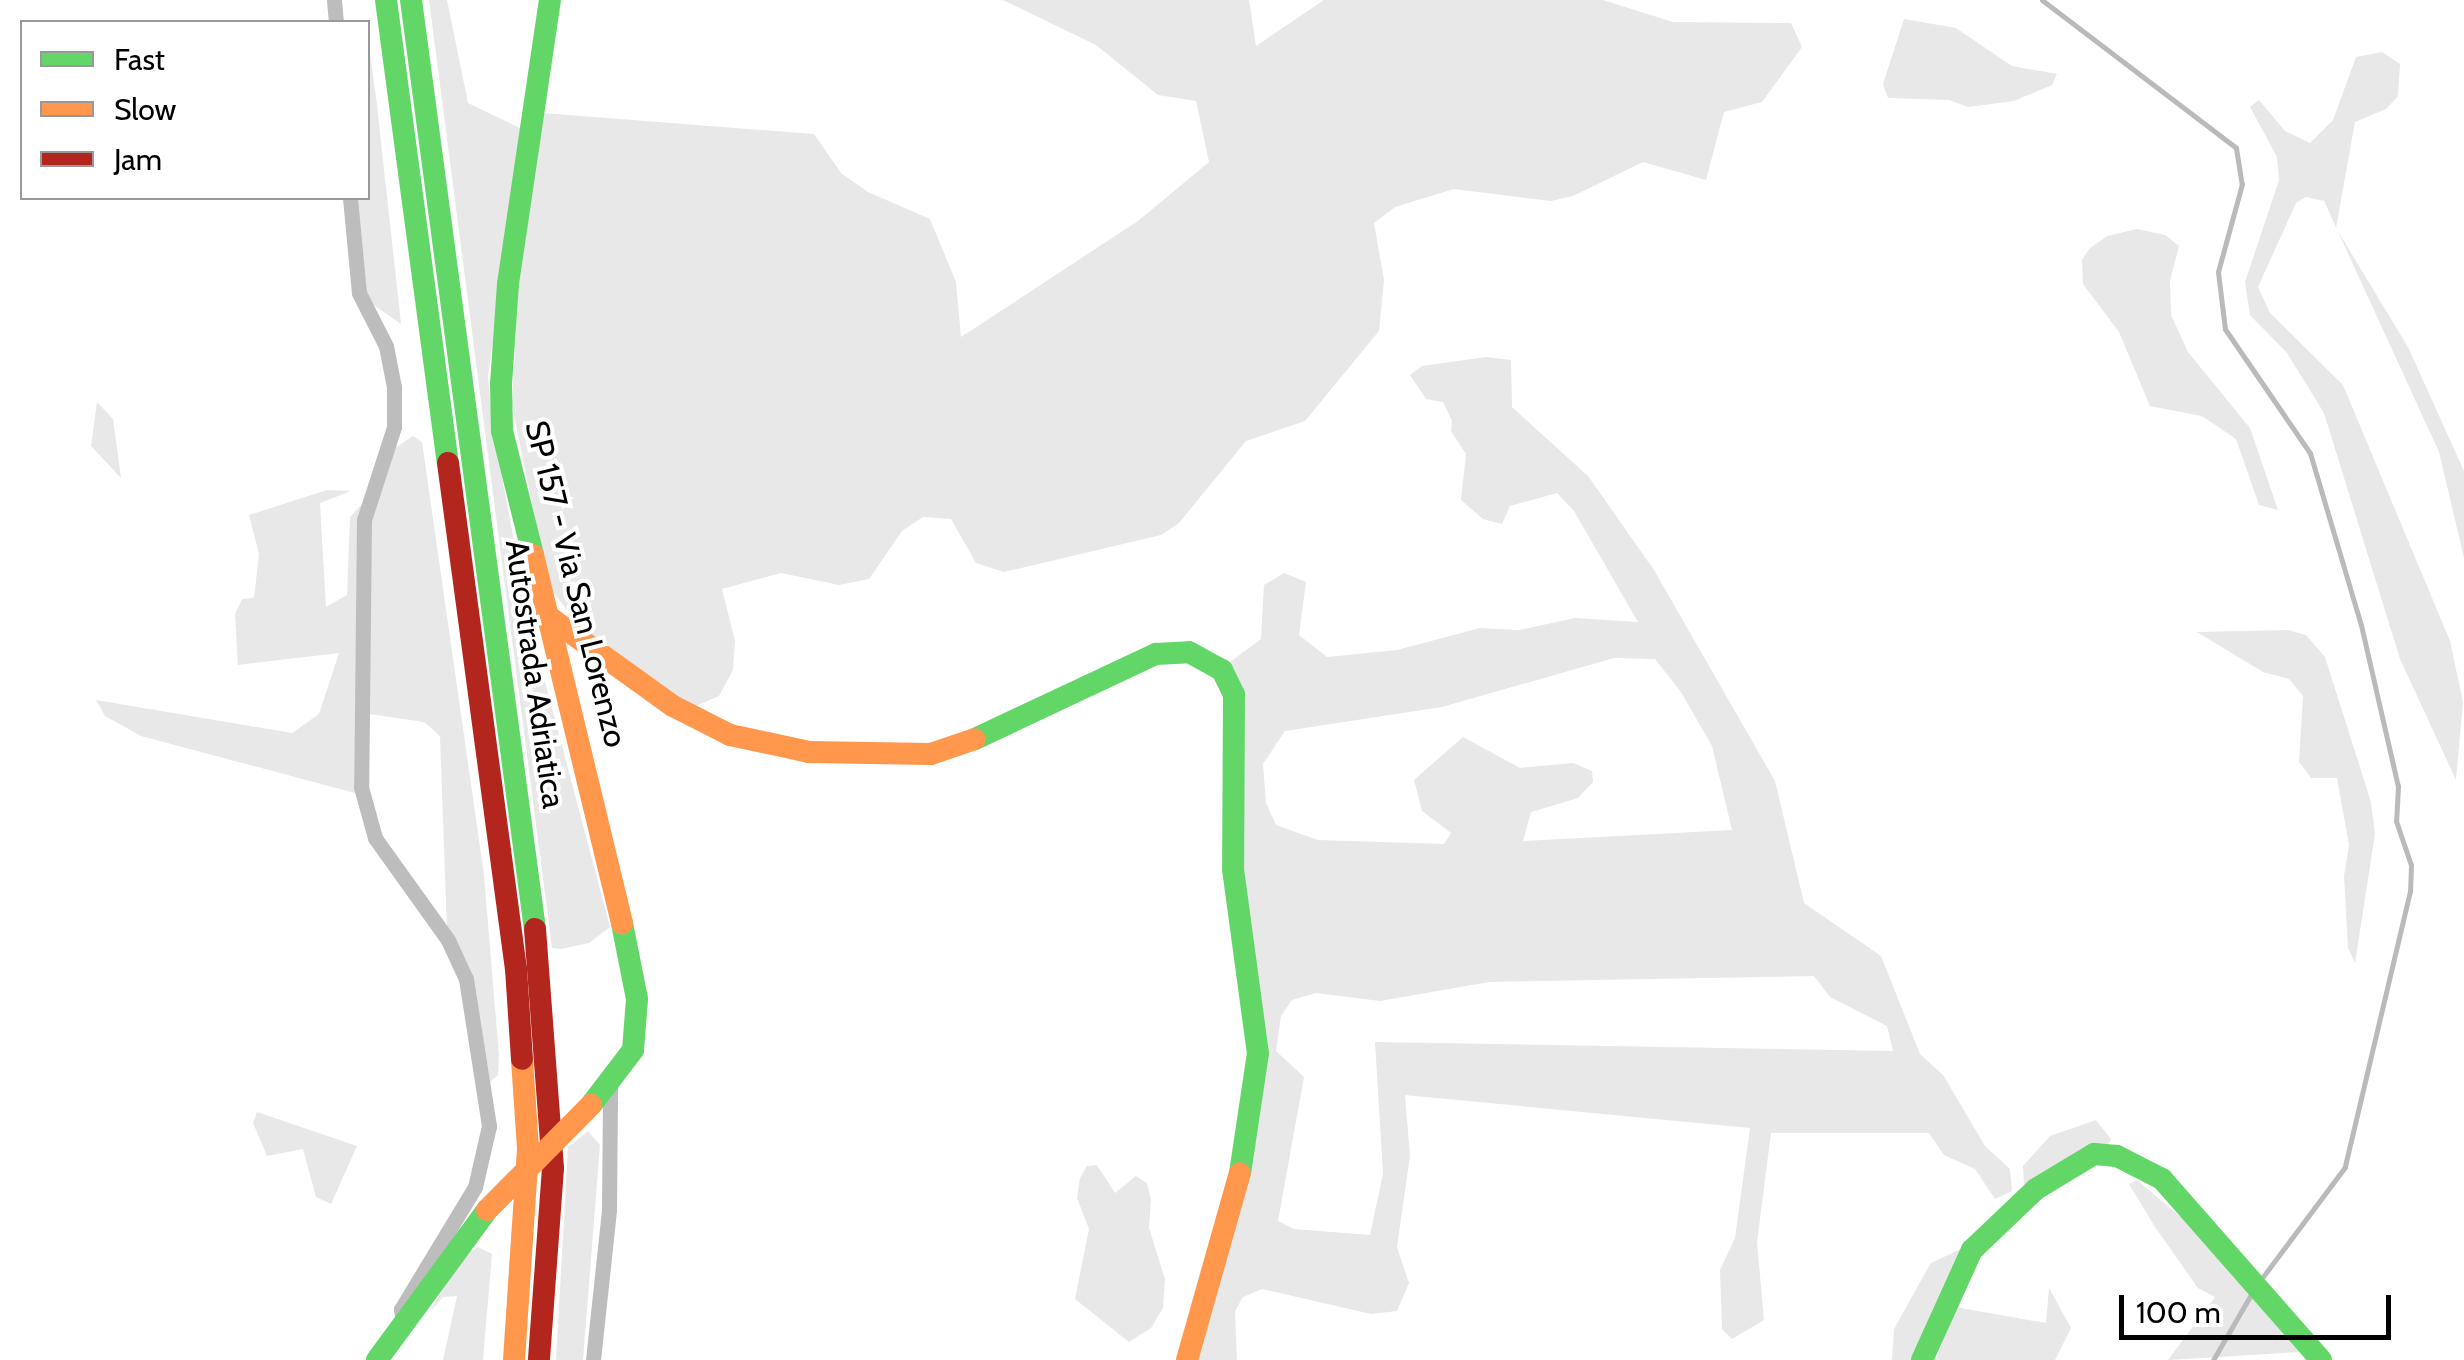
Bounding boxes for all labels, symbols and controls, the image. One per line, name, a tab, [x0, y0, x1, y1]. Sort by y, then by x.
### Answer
legend	[20, 20, 370, 200]
text: Fast	[114, 41, 165, 78]
text: Slow	[114, 91, 176, 128]
text: Jam	[114, 141, 162, 178]
street label: SP 157 - Via San Lorenzo	[517, 417, 635, 751]
street label: Autostrada Adriatica	[497, 537, 573, 811]
scale bar	[2124, 1275, 2396, 1337]
text: 100 m	[2136, 1294, 2221, 1331]

